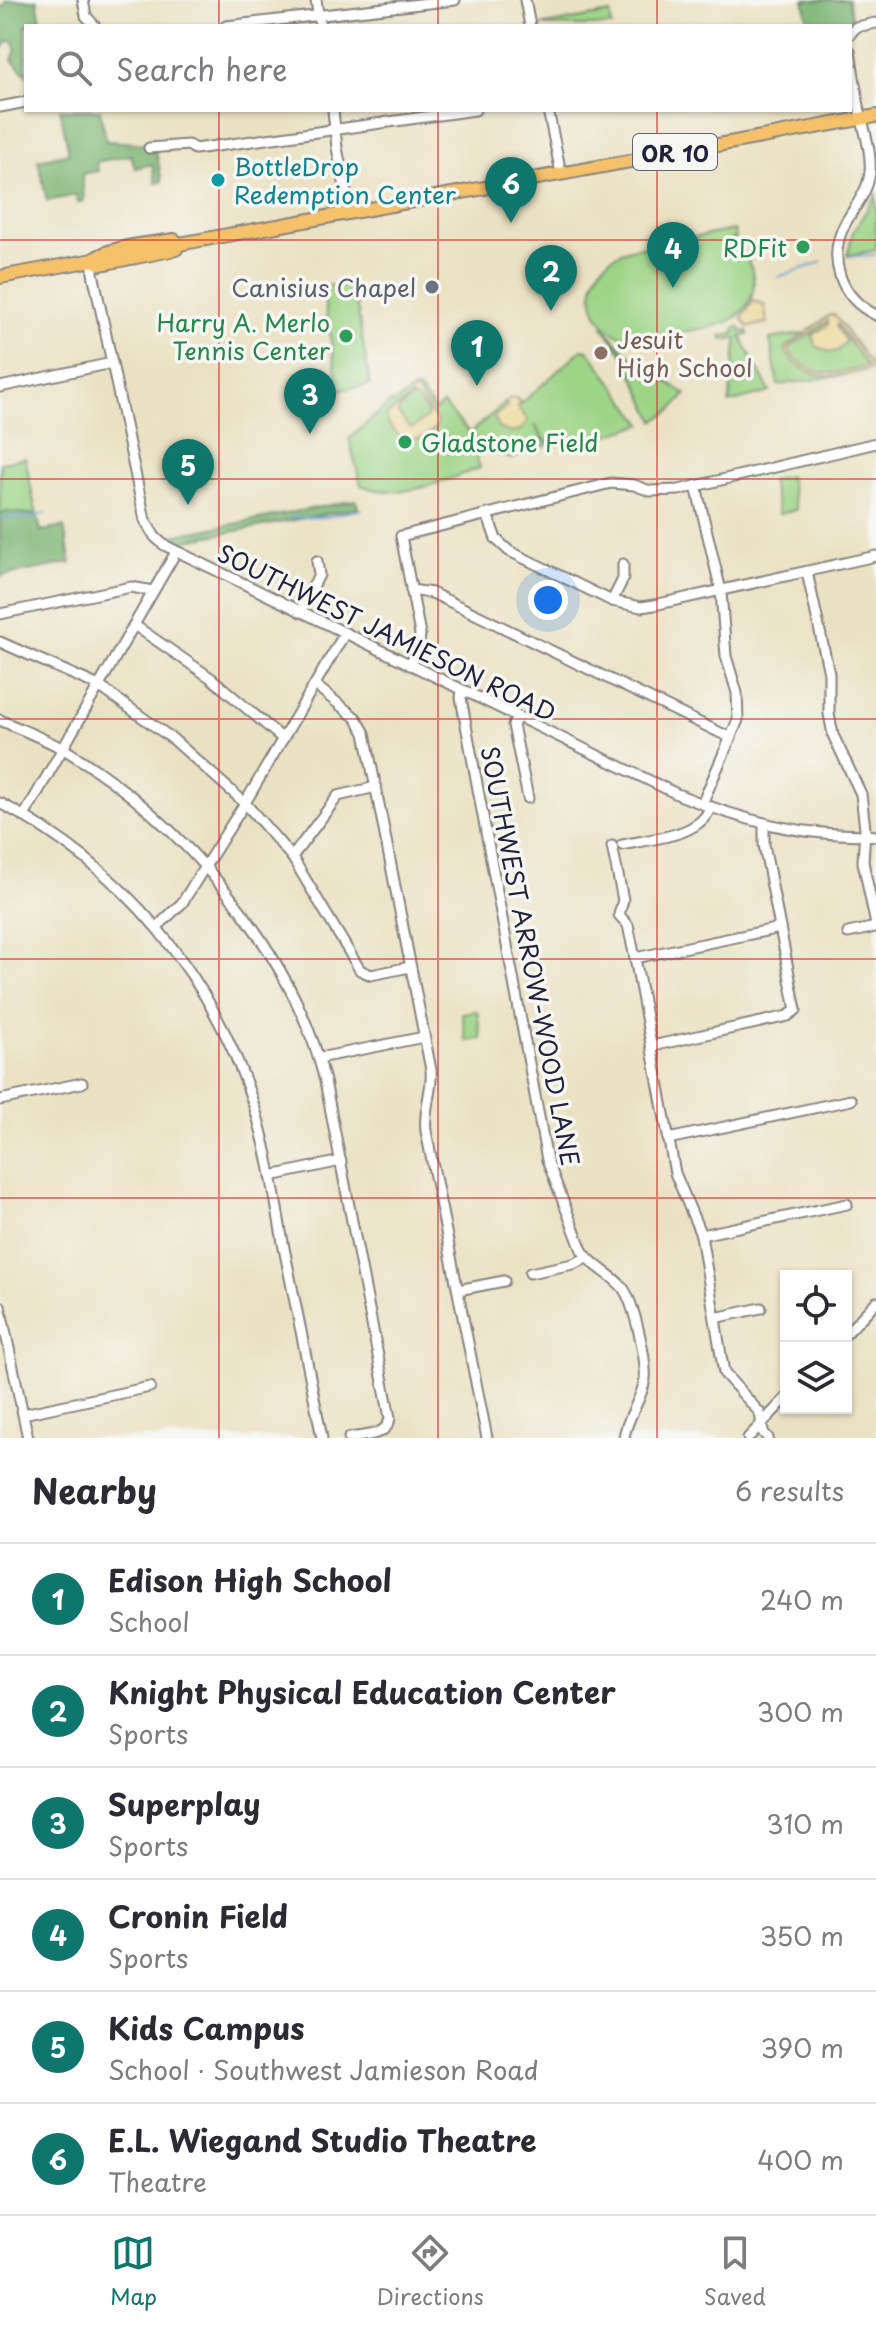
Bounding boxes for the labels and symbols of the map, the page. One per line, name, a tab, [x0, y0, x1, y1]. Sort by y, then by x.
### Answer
road number: OR 10	[633, 134, 717, 170]
place label: BottleDrop Redemption Center	[234, 148, 457, 212]
pin: 6	[485, 157, 537, 223]
marker: BottleDrop Redemption Center	[209, 171, 227, 189]
pin: 4	[647, 222, 699, 288]
place label: RDFit	[723, 229, 787, 265]
marker: RDFit	[794, 238, 812, 256]
pin: 2	[525, 245, 577, 311]
place label: Canisius Chapel	[231, 269, 416, 305]
marker: Canisius Chapel	[423, 278, 441, 296]
place label: Harry A. Merlo Tennis Center	[156, 304, 331, 368]
pin: 1	[451, 320, 503, 386]
place label: Jesuit High School	[617, 321, 753, 385]
marker: Harry A. Merlo Tennis Center	[337, 327, 355, 345]
marker: Jesuit High School	[592, 344, 610, 362]
pin: 3	[284, 368, 336, 434]
place label: Gladstone Field	[421, 424, 598, 460]
marker: Gladstone Field	[396, 433, 414, 451]
pin: 5	[162, 439, 214, 505]
street label: SOUTHWEST JAMIESON ROAD	[212, 534, 562, 730]
your location	[528, 580, 568, 620]
street label: SOUTHWEST ARROW-WOOD LANE	[473, 743, 589, 1169]

